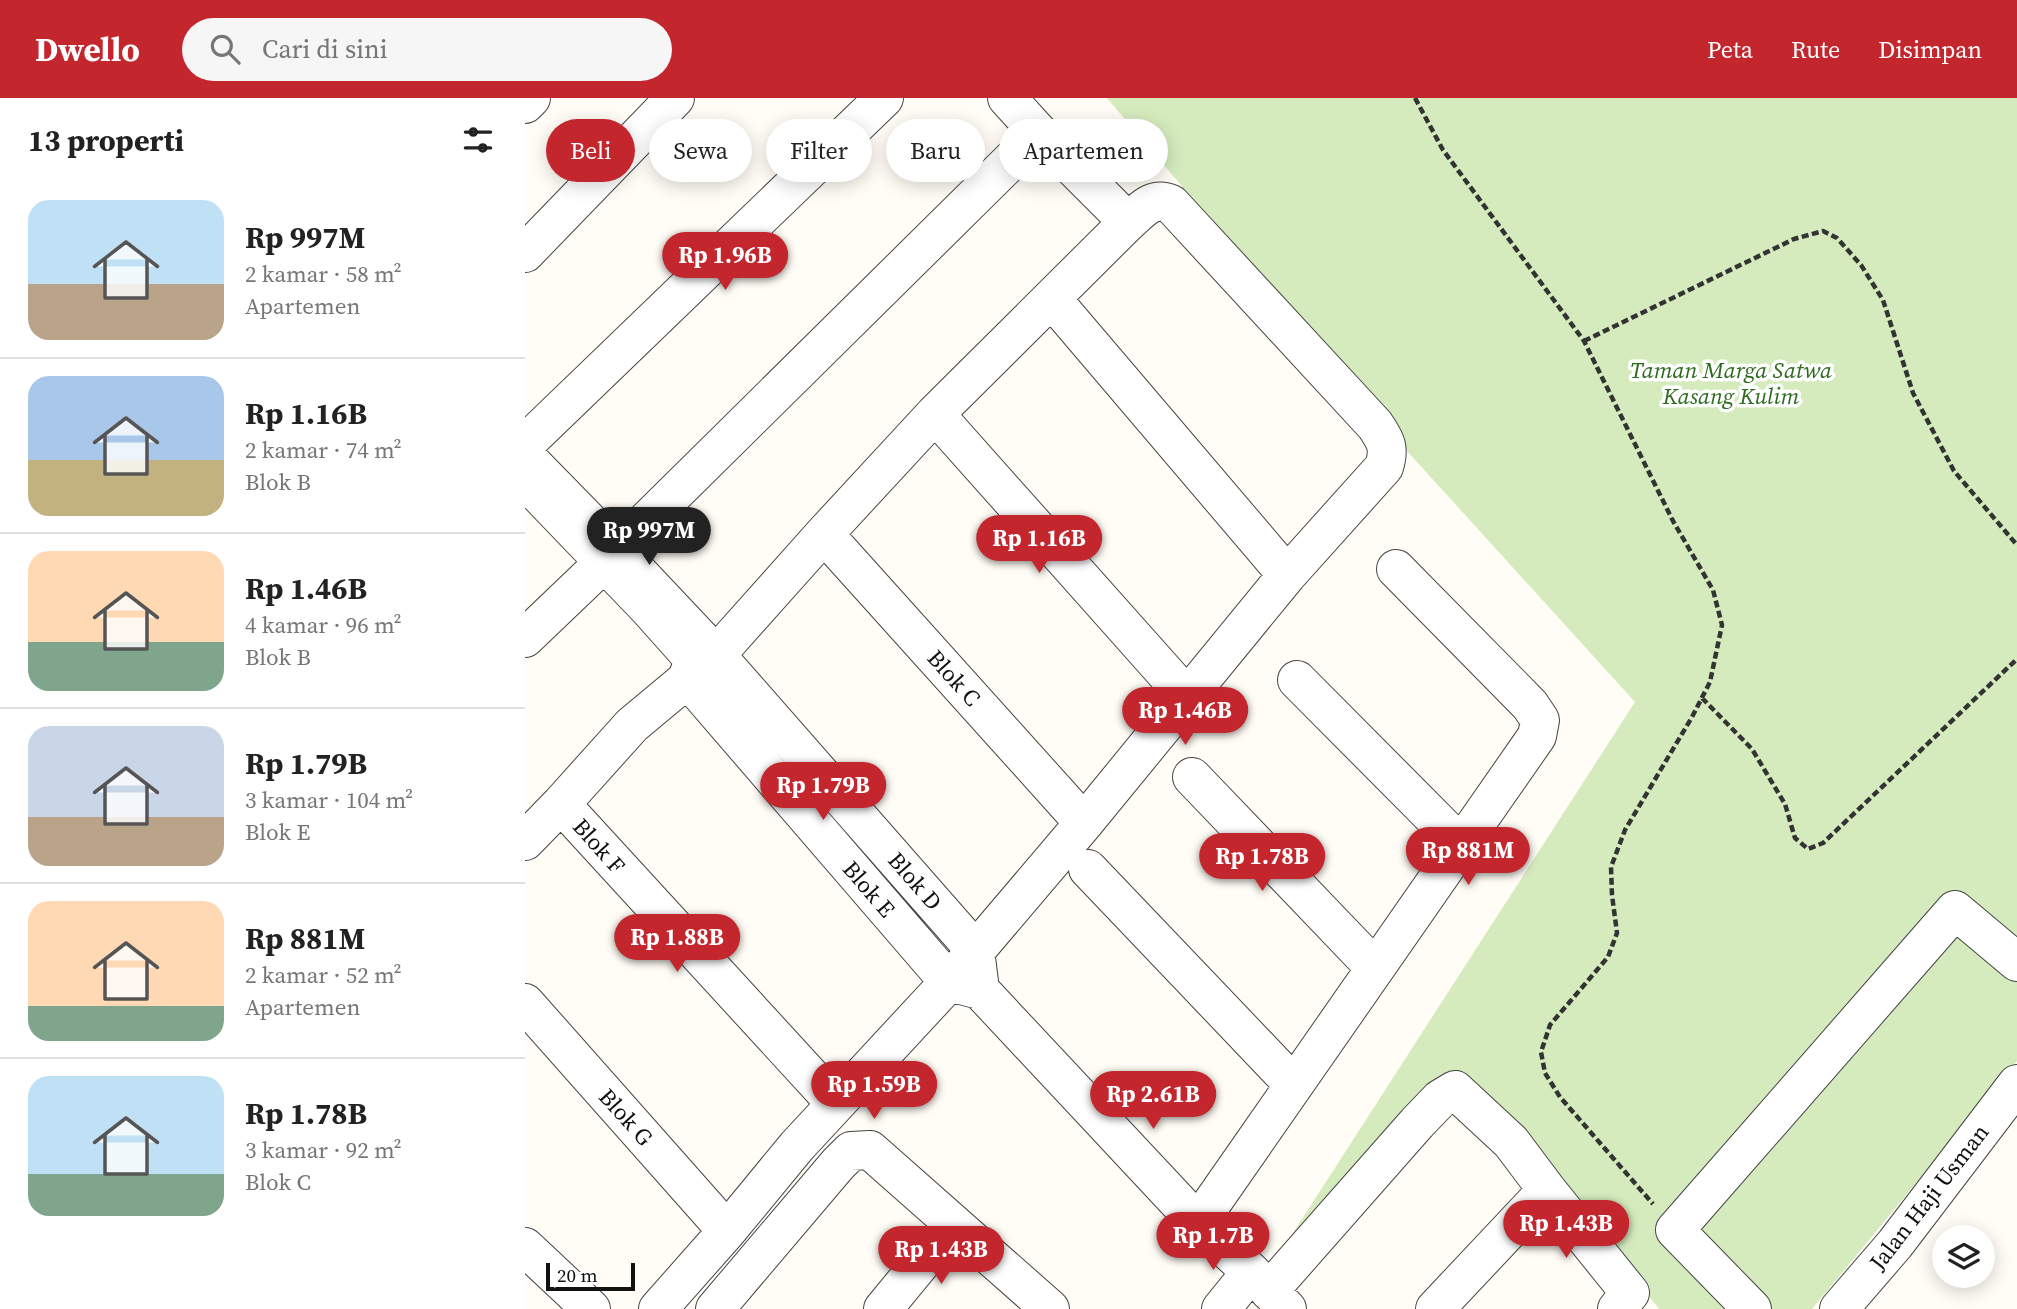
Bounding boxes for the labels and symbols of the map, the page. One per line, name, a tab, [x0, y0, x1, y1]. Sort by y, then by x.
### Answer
pin: Rp 1.96B	[653, 232, 797, 292]
park label: Taman Marga Satwa Kasang Kulim	[1630, 354, 1832, 412]
pin: Rp 997M	[584, 508, 714, 567]
pin: Rp 1.16B	[967, 516, 1111, 575]
street label: Blok C	[920, 643, 988, 713]
pin: Rp 1.46B	[1113, 688, 1257, 747]
pin: Rp 1.79B	[751, 762, 895, 822]
street label: Blok F	[565, 811, 633, 881]
pin: Rp 881M	[1403, 828, 1533, 887]
pin: Rp 1.78B	[1190, 834, 1334, 893]
street label: Blok D	[881, 845, 949, 917]
street label: Blok E	[836, 854, 903, 924]
pin: Rp 1.88B	[605, 914, 749, 974]
pin: Rp 1.59B	[802, 1062, 946, 1121]
pin: Rp 2.61B	[1081, 1072, 1225, 1131]
street label: Blok G	[592, 1081, 661, 1153]
street label: Jalan Haji Usman	[1861, 1117, 1996, 1277]
pin: Rp 1.43B	[1494, 1200, 1638, 1260]
pin: Rp 1.7B	[1148, 1212, 1278, 1272]
pin: Rp 1.43B	[869, 1226, 1013, 1286]
scale bar	[546, 1260, 635, 1292]

